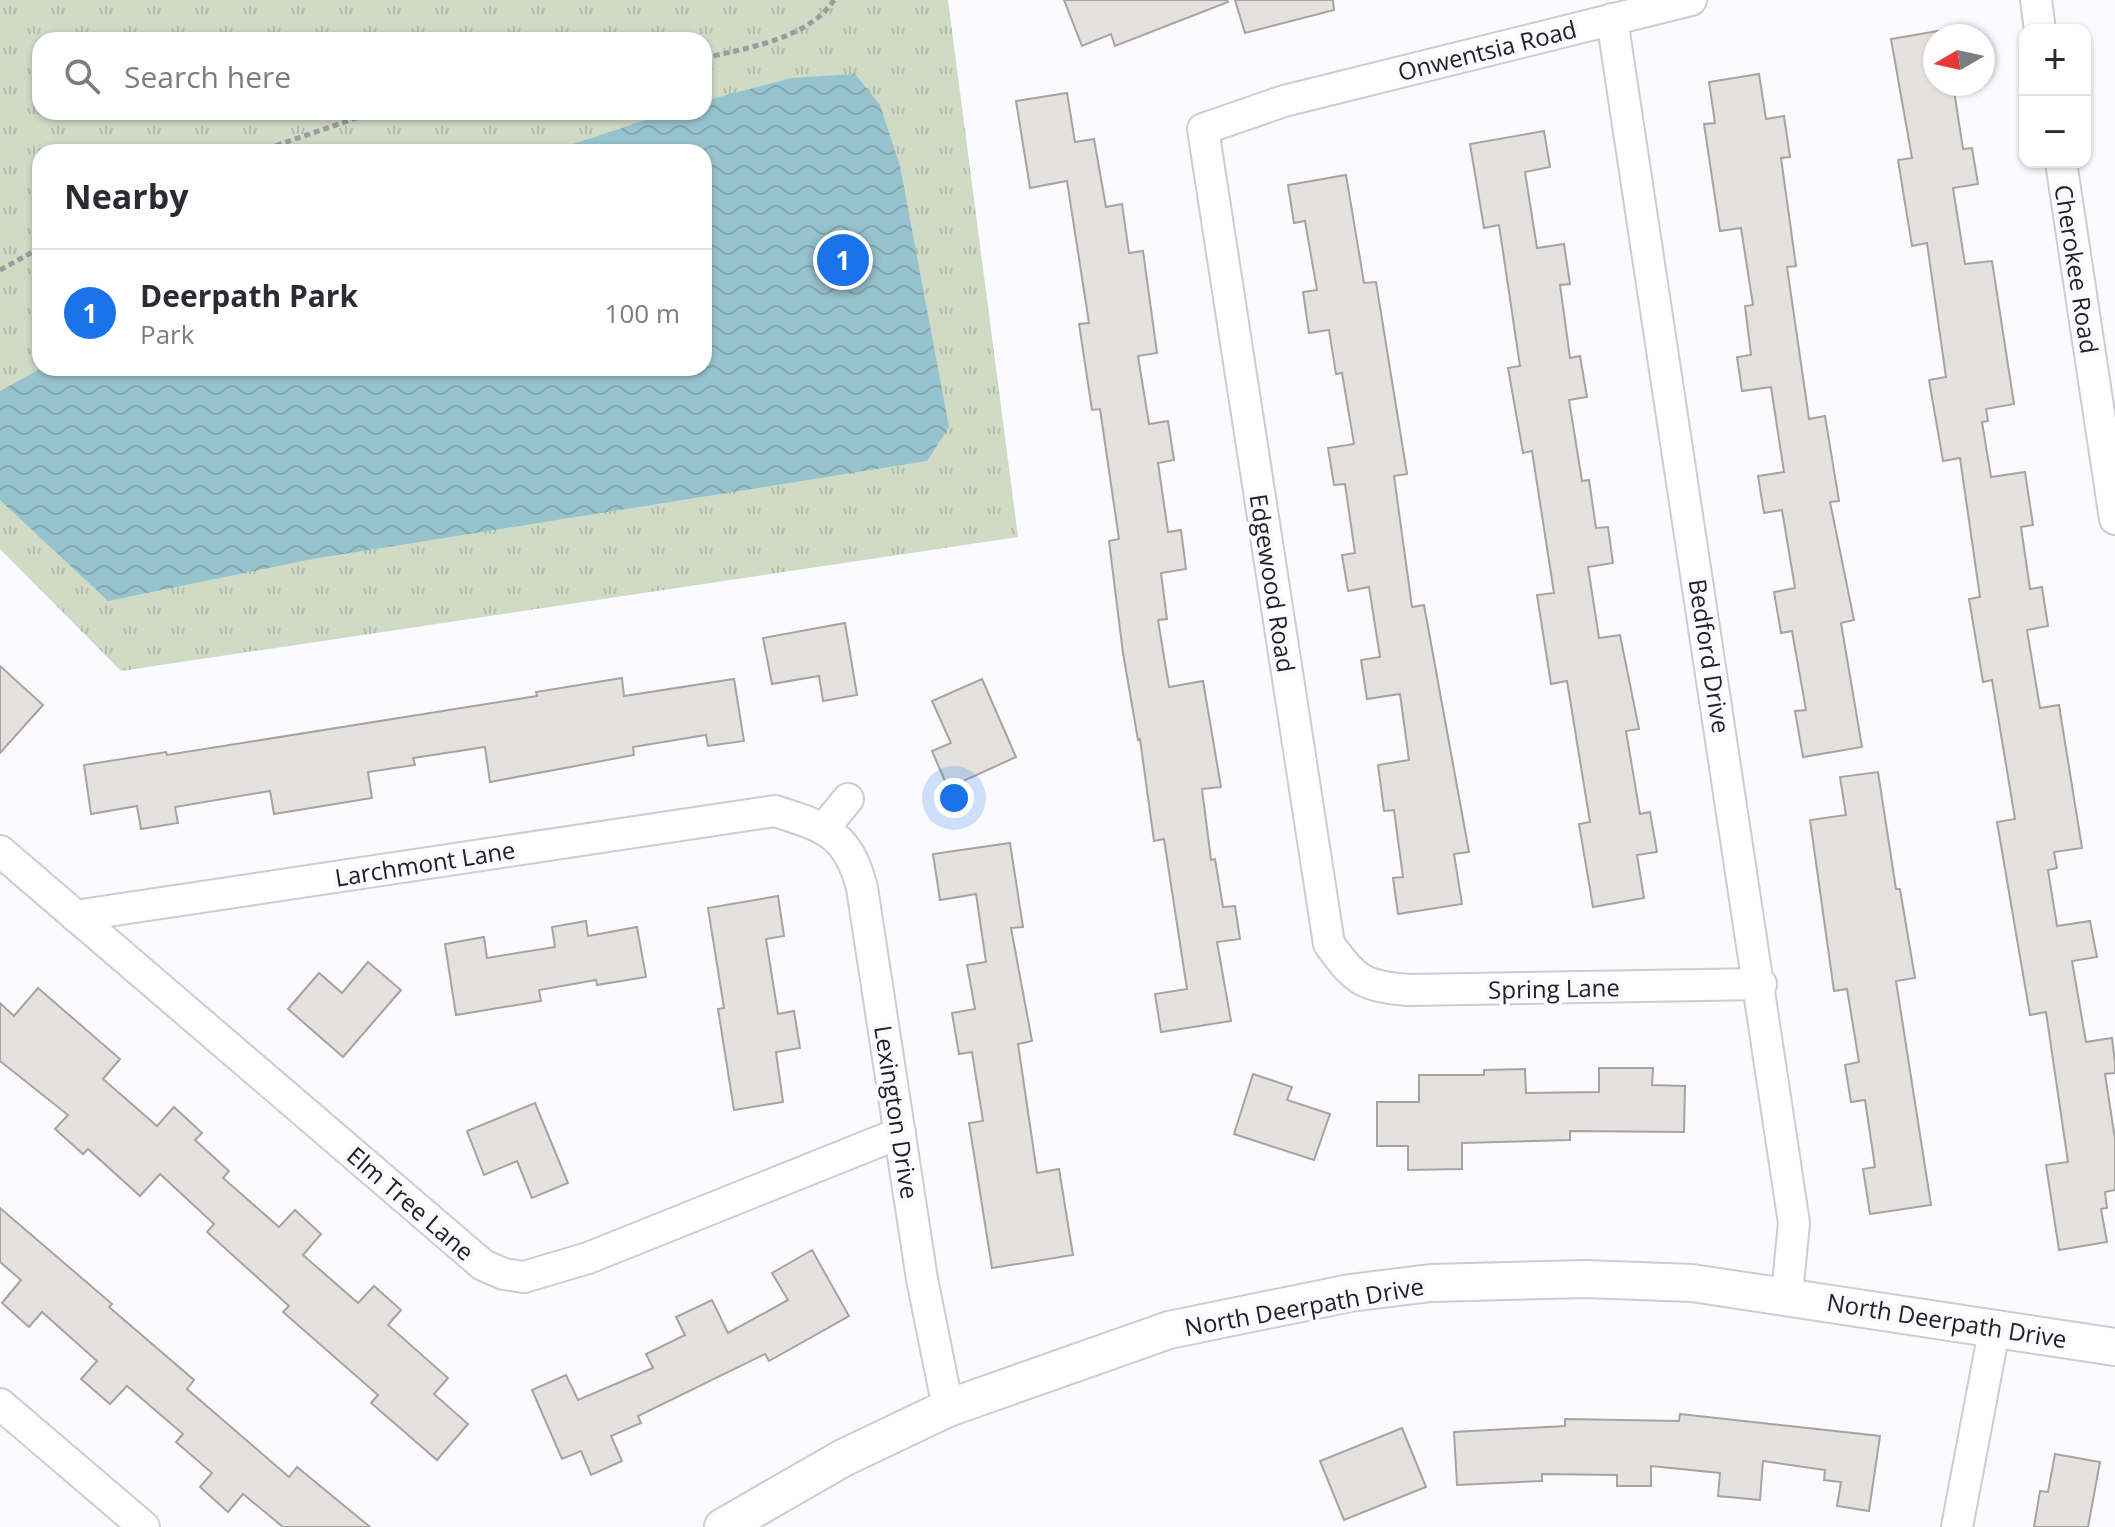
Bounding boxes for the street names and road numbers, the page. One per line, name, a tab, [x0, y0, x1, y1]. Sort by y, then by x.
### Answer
street label: Onwentsia Road	[1394, 12, 1580, 88]
street label: Cherokee Road	[2047, 182, 2107, 356]
street label: Edgewood Road	[1243, 491, 1303, 675]
street label: Bedford Drive	[1682, 577, 1738, 735]
street label: Larchmont Lane	[332, 832, 518, 894]
street label: Spring Lane	[1488, 970, 1620, 1006]
street label: Lexington Drive	[867, 1023, 927, 1201]
street label: Elm Tree Lane	[341, 1139, 481, 1267]
street label: North Deerpath Drive	[1182, 1269, 1426, 1343]
street label: North Deerpath Drive	[1825, 1285, 2069, 1355]

